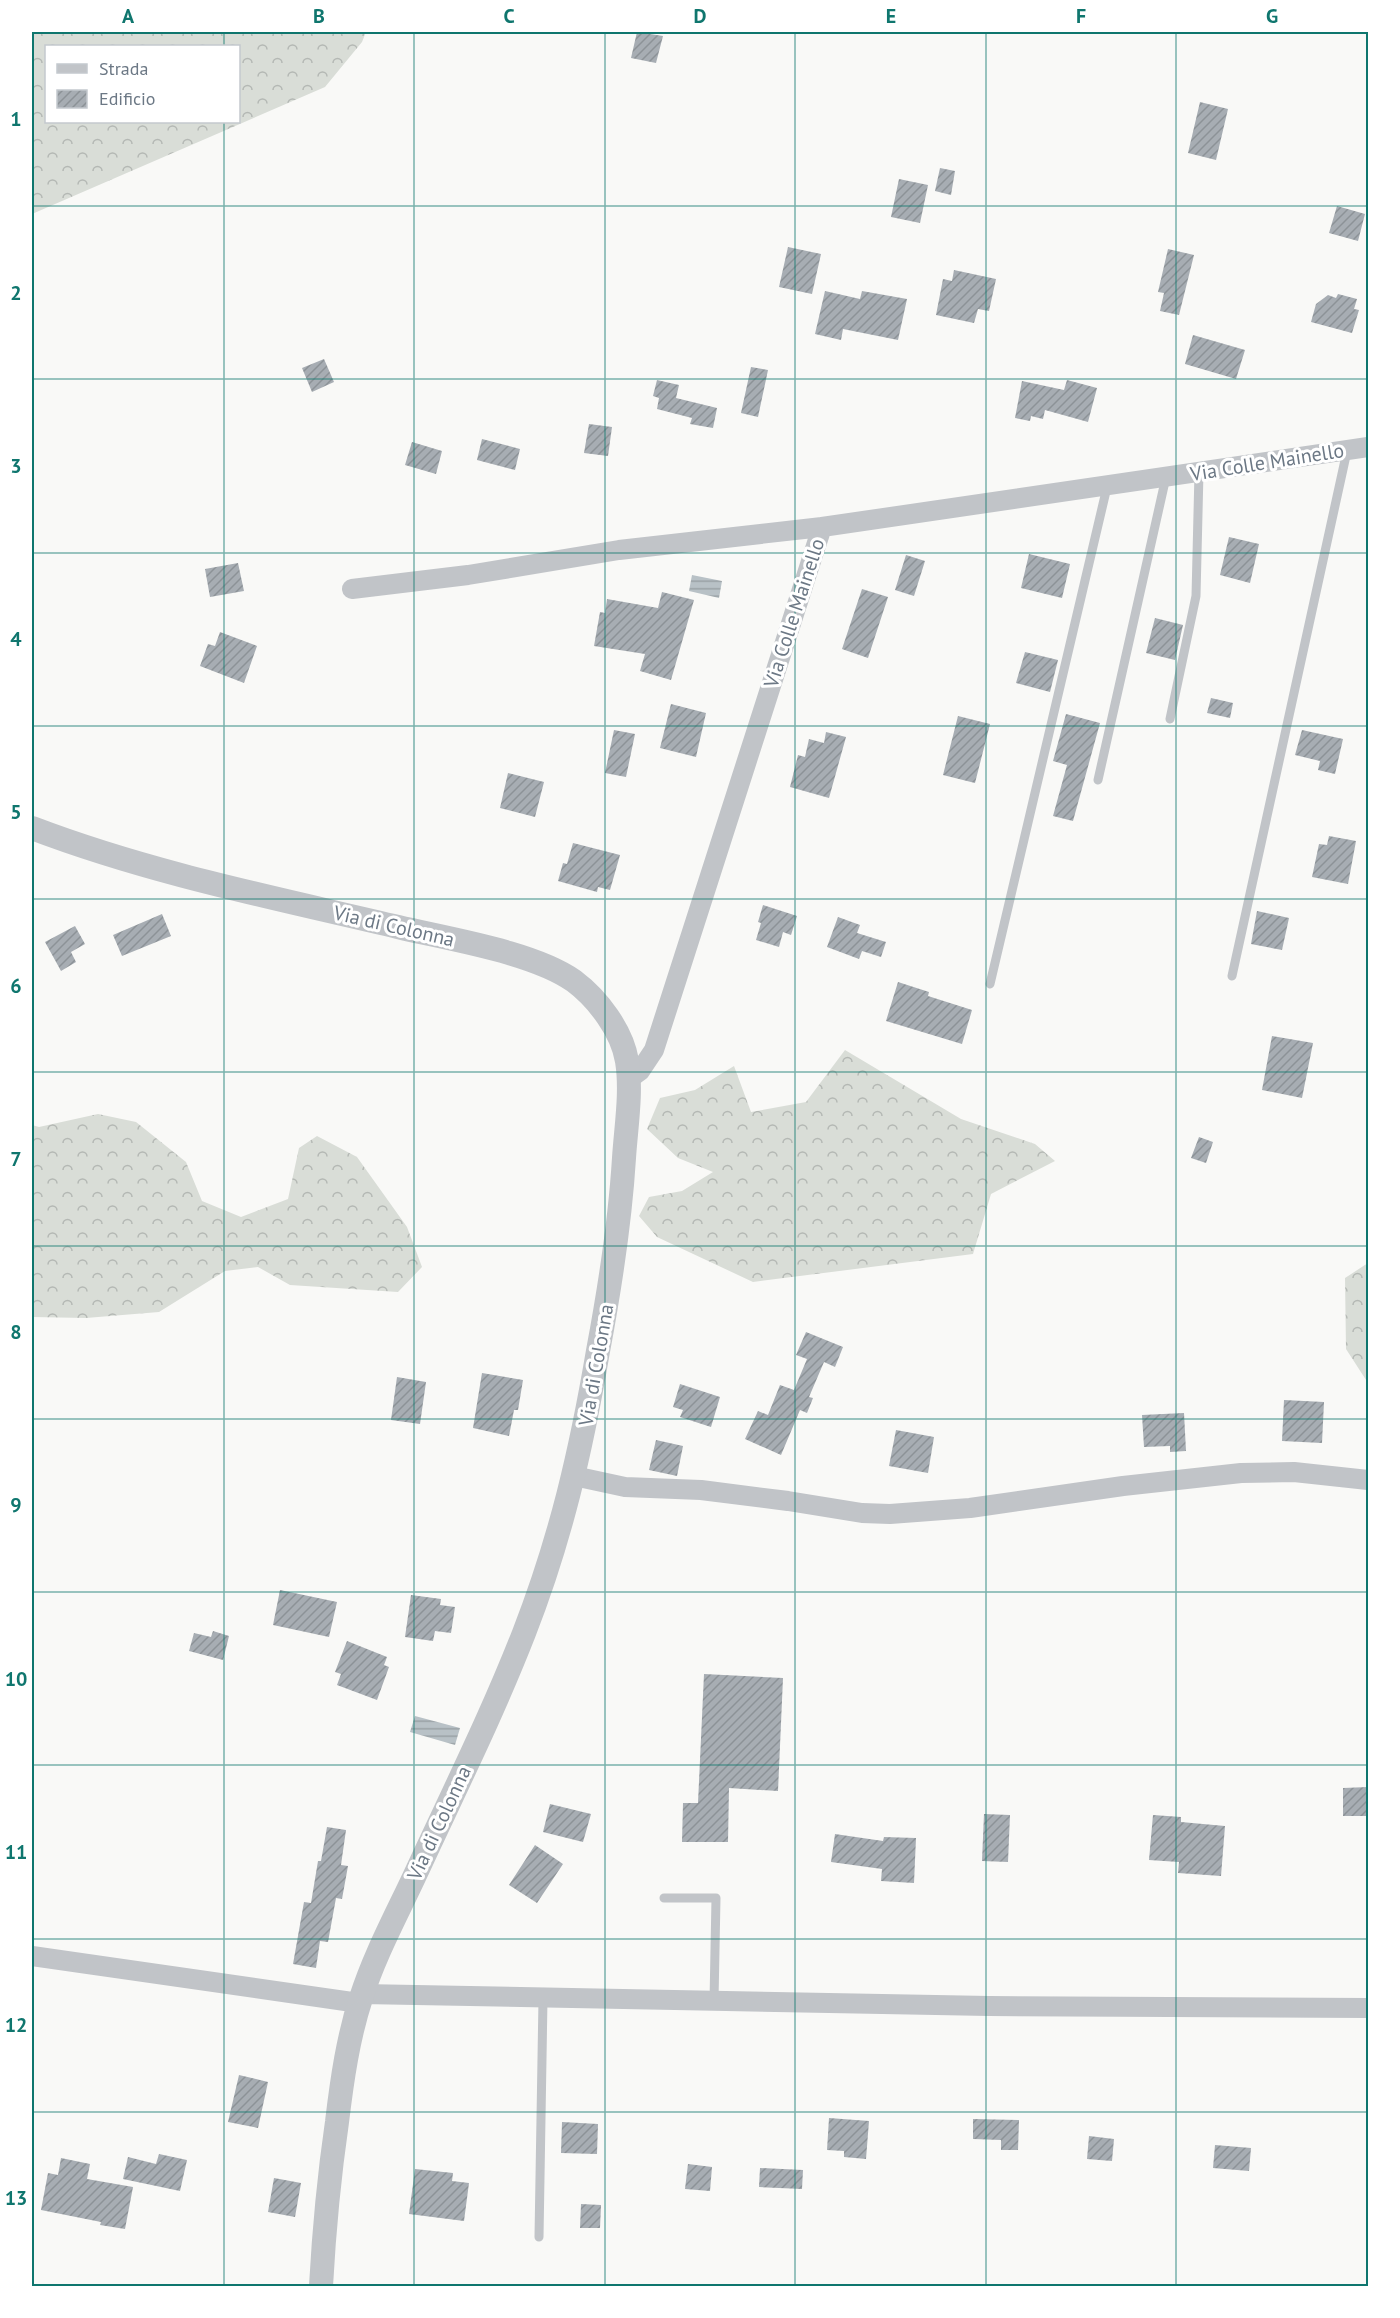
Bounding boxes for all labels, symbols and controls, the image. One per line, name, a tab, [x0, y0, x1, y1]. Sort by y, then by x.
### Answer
text: A	[122, 3, 135, 29]
text: B	[313, 3, 325, 29]
text: C	[503, 3, 515, 29]
text: D	[694, 3, 707, 29]
text: E	[886, 3, 896, 29]
text: F	[1076, 3, 1086, 29]
text: G	[1266, 3, 1278, 29]
legend	[45, 45, 240, 123]
text: Strada	[99, 57, 148, 80]
text: Edificio	[99, 87, 155, 110]
text: 1	[10, 106, 22, 132]
text: 2	[10, 280, 22, 306]
street label: Via Colle Mainello	[1187, 437, 1346, 487]
text: 3	[10, 453, 22, 479]
street label: Via Colle Mainello	[757, 535, 830, 692]
text: 4	[10, 626, 22, 652]
text: 5	[10, 799, 22, 825]
street label: Via di Colonna	[330, 899, 457, 953]
text: 6	[10, 973, 22, 999]
text: 7	[10, 1146, 22, 1172]
street label: Via di Colonna	[572, 1302, 620, 1429]
text: 8	[10, 1319, 22, 1345]
text: 9	[10, 1492, 22, 1518]
text: 10	[5, 1666, 27, 1692]
street label: Via di Colonna	[401, 1762, 477, 1885]
text: 11	[5, 1839, 27, 1865]
text: 12	[5, 2012, 27, 2038]
text: 13	[5, 2185, 27, 2211]

